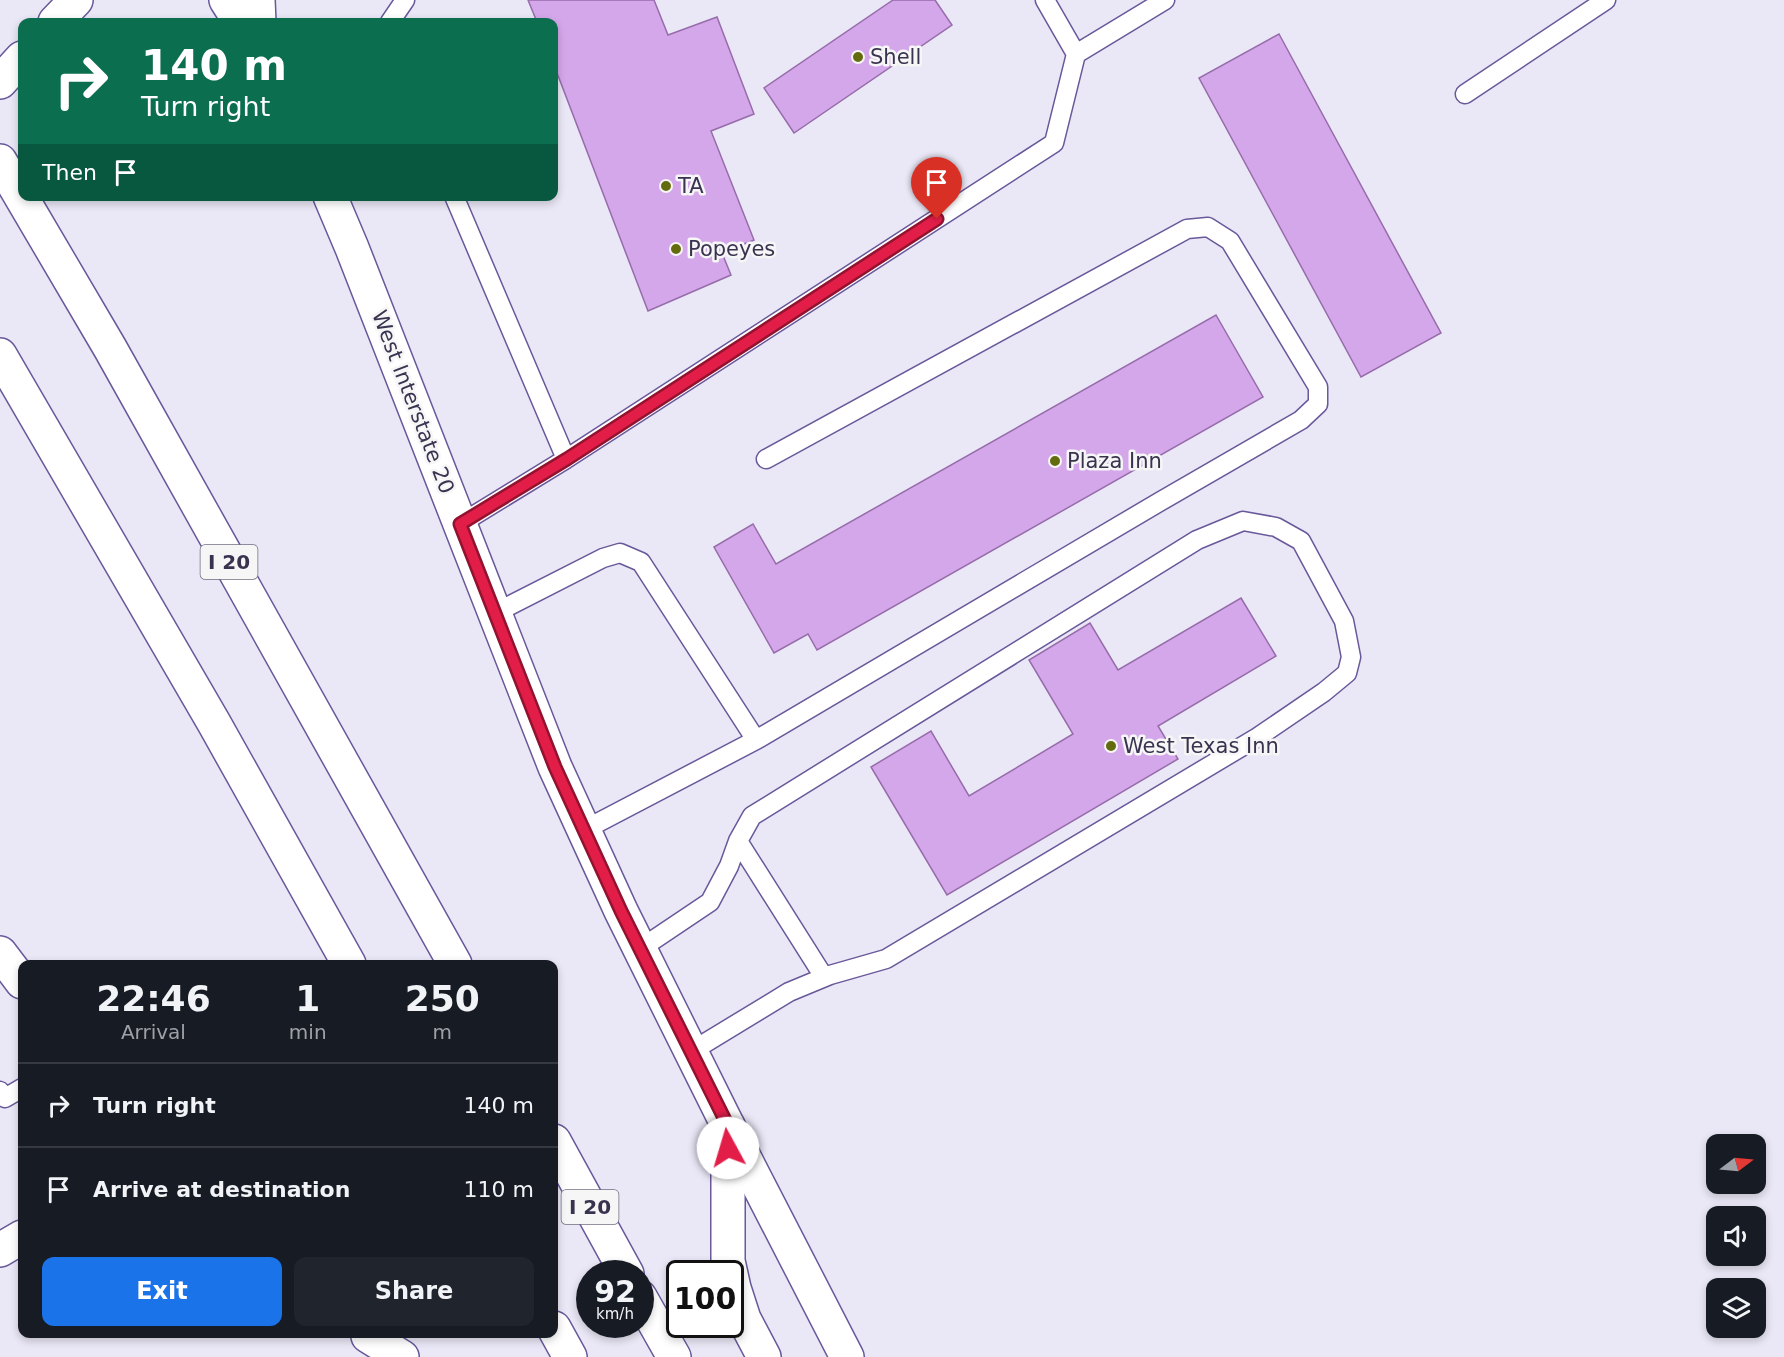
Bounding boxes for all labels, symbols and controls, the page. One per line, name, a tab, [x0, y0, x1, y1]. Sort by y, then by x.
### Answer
text: 140 m	[141, 41, 287, 90]
icon: right	[42, 42, 120, 120]
place label: Shell	[870, 45, 921, 69]
marker: Shell	[851, 50, 865, 64]
text: Turn right	[141, 91, 270, 122]
icon: arrive	[109, 156, 142, 189]
pin	[911, 157, 962, 219]
text: Then	[42, 160, 97, 185]
icon: arrive	[920, 166, 953, 199]
place label: TA	[677, 174, 704, 198]
marker: TA	[659, 179, 673, 193]
place label: Popeyes	[688, 237, 775, 261]
marker: Popeyes	[669, 242, 683, 256]
street label: West Interstate 20	[367, 307, 459, 497]
place label: Plaza Inn	[1067, 449, 1162, 473]
marker: Plaza Inn	[1048, 454, 1062, 468]
road number: I 20	[200, 545, 258, 579]
place label: West Texas Inn	[1123, 734, 1279, 758]
marker: West Texas Inn	[1104, 739, 1118, 753]
text: 22:46	[96, 978, 211, 1019]
text: 1	[295, 978, 320, 1019]
text: 250	[405, 978, 480, 1019]
text: Arrival	[121, 1020, 186, 1044]
text: min	[289, 1020, 327, 1044]
text: m	[433, 1020, 452, 1044]
icon: right	[42, 1089, 75, 1122]
text: Turn right	[93, 1093, 216, 1118]
text: 140 m	[464, 1093, 534, 1118]
position arrow	[696, 1116, 760, 1180]
north arrow	[1706, 1134, 1766, 1194]
map controls	[1706, 1134, 1766, 1338]
icon: arrive	[42, 1173, 75, 1206]
text: Arrive at destination	[93, 1177, 350, 1202]
text: 110 m	[464, 1177, 534, 1202]
road number: I 20	[562, 1190, 618, 1224]
button: sound	[1706, 1206, 1766, 1266]
button: Exit	[42, 1257, 282, 1326]
button: Share	[294, 1257, 534, 1326]
speed limit sign: 100	[666, 1260, 744, 1338]
text: 92	[594, 1274, 636, 1309]
button: layers	[1706, 1278, 1766, 1338]
text: km/h	[596, 1305, 634, 1323]

